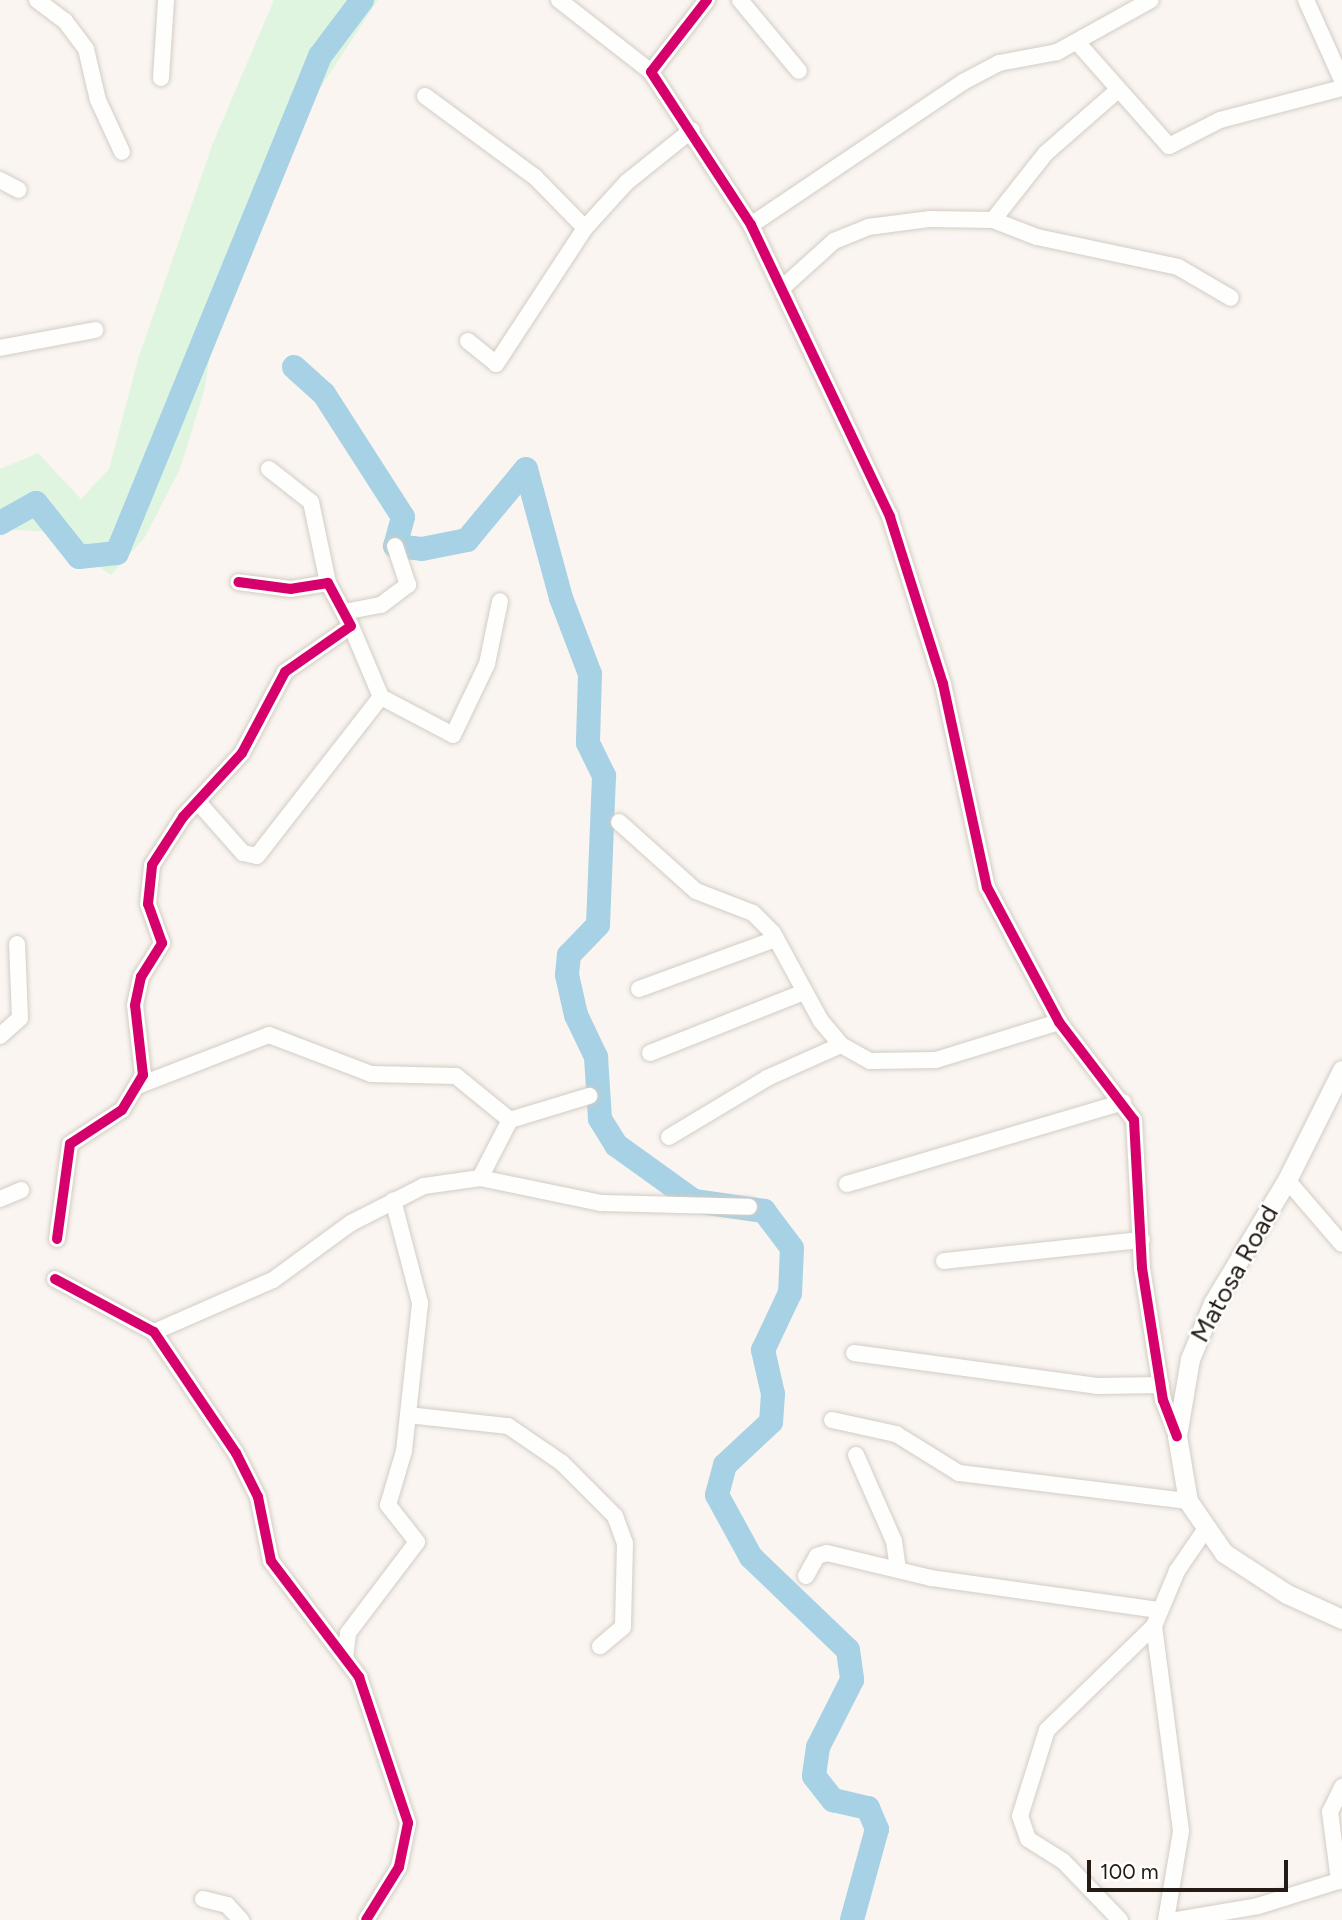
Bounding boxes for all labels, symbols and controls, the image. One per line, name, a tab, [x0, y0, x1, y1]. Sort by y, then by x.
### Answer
street label: Matosa Road	[1185, 1200, 1285, 1348]
scale bar	[1090, 1846, 1291, 1890]
text: 100 m	[1100, 1859, 1159, 1884]

